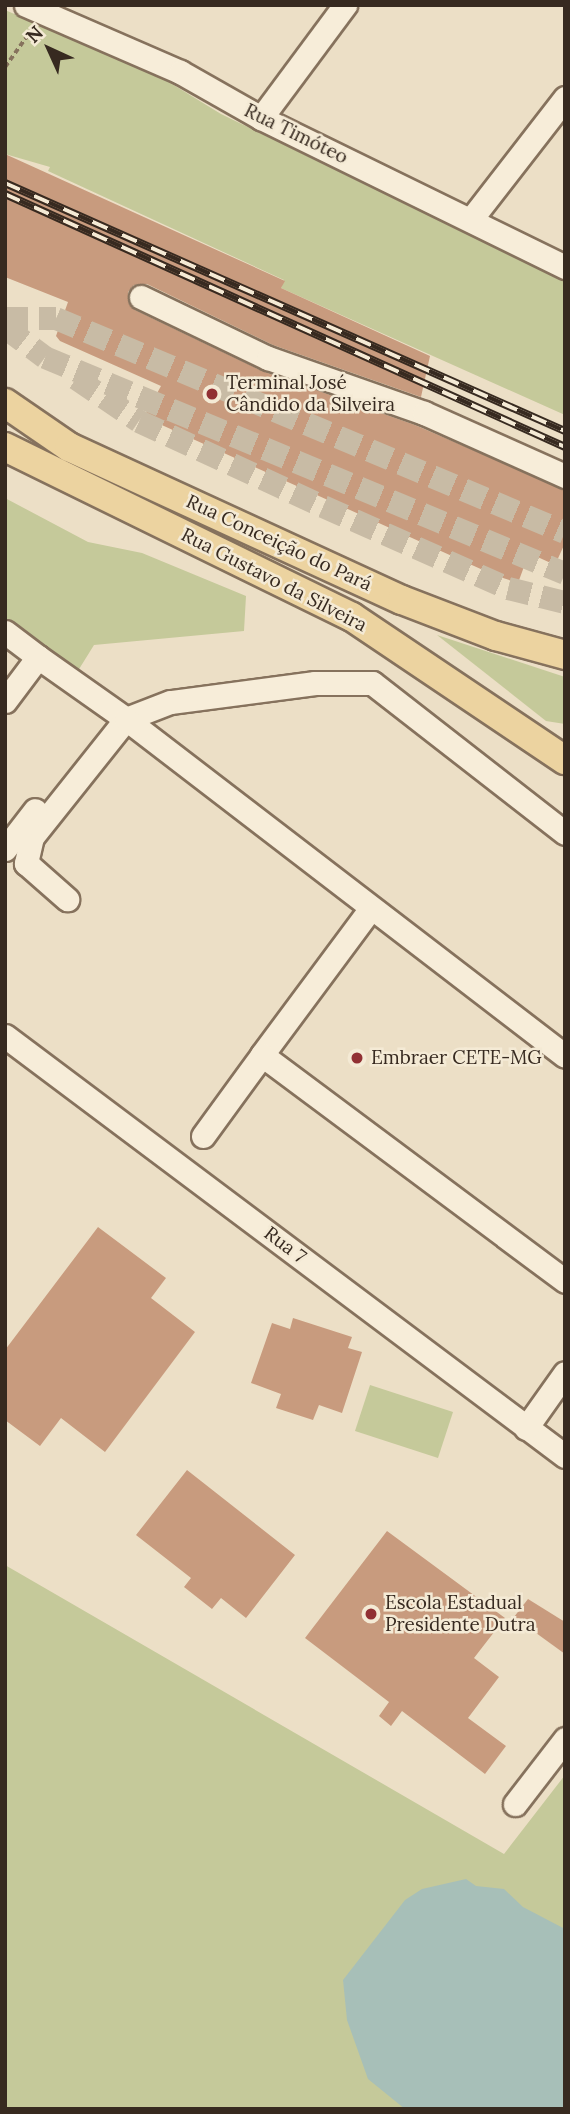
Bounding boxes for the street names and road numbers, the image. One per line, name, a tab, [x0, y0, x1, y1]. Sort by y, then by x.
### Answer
street label: Rua Timóteo	[241, 99, 351, 169]
street label: Rua Conceição do Pará	[183, 490, 375, 596]
street label: Rua Gustavo da Silveira	[177, 523, 371, 637]
street label: Rua 7	[259, 1222, 311, 1268]

